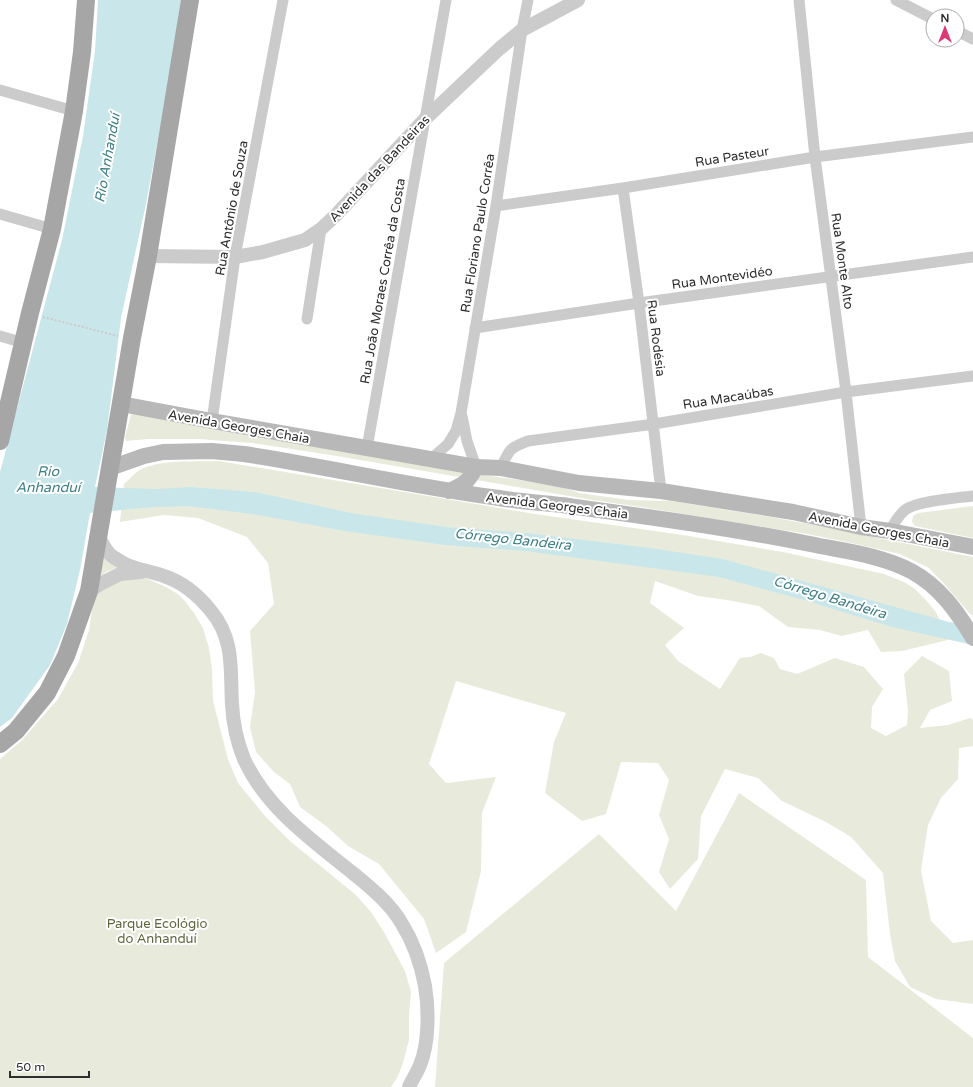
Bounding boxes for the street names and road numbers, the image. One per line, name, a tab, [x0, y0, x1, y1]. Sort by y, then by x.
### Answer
street label: Avenida das Bandeiras	[326, 112, 433, 225]
street label: Rua Antônio de Souza	[212, 139, 252, 277]
street label: Rua Pasteur	[694, 143, 770, 171]
street label: Rua Floriano Paulo Corrêa	[458, 152, 498, 314]
street label: Rua João Moraes Corrêa da Costa	[357, 177, 409, 385]
street label: Rua Monte Alto	[827, 212, 857, 310]
street label: Rua Montevidéo	[671, 263, 774, 293]
street label: Rua Rodésia	[643, 299, 669, 377]
street label: Rua Macaúbas	[682, 383, 775, 413]
street label: Avenida Georges Chaia	[167, 407, 311, 447]
street label: Avenida Georges Chaia	[485, 489, 629, 523]
street label: Avenida Georges Chaia	[807, 508, 951, 552]

